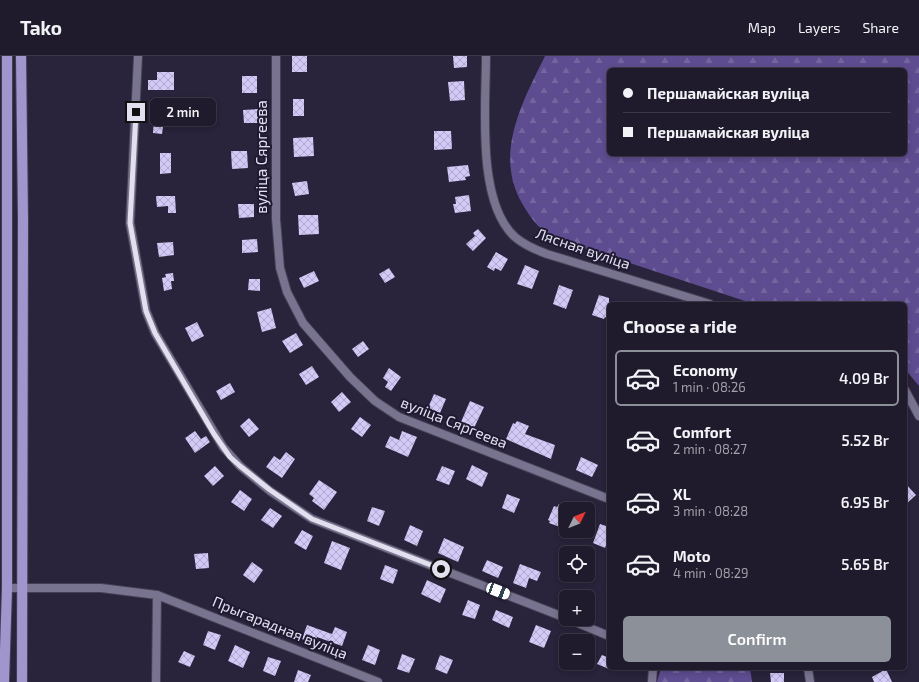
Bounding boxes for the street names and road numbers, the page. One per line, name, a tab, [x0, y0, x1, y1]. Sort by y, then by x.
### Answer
street label: вуліца Сяргеева	[252, 100, 271, 214]
street label: Лясная вуліца	[533, 223, 633, 274]
street label: вуліца Сяргеева	[398, 392, 510, 453]
street label: Прыгарадная вуліца	[210, 592, 351, 663]

